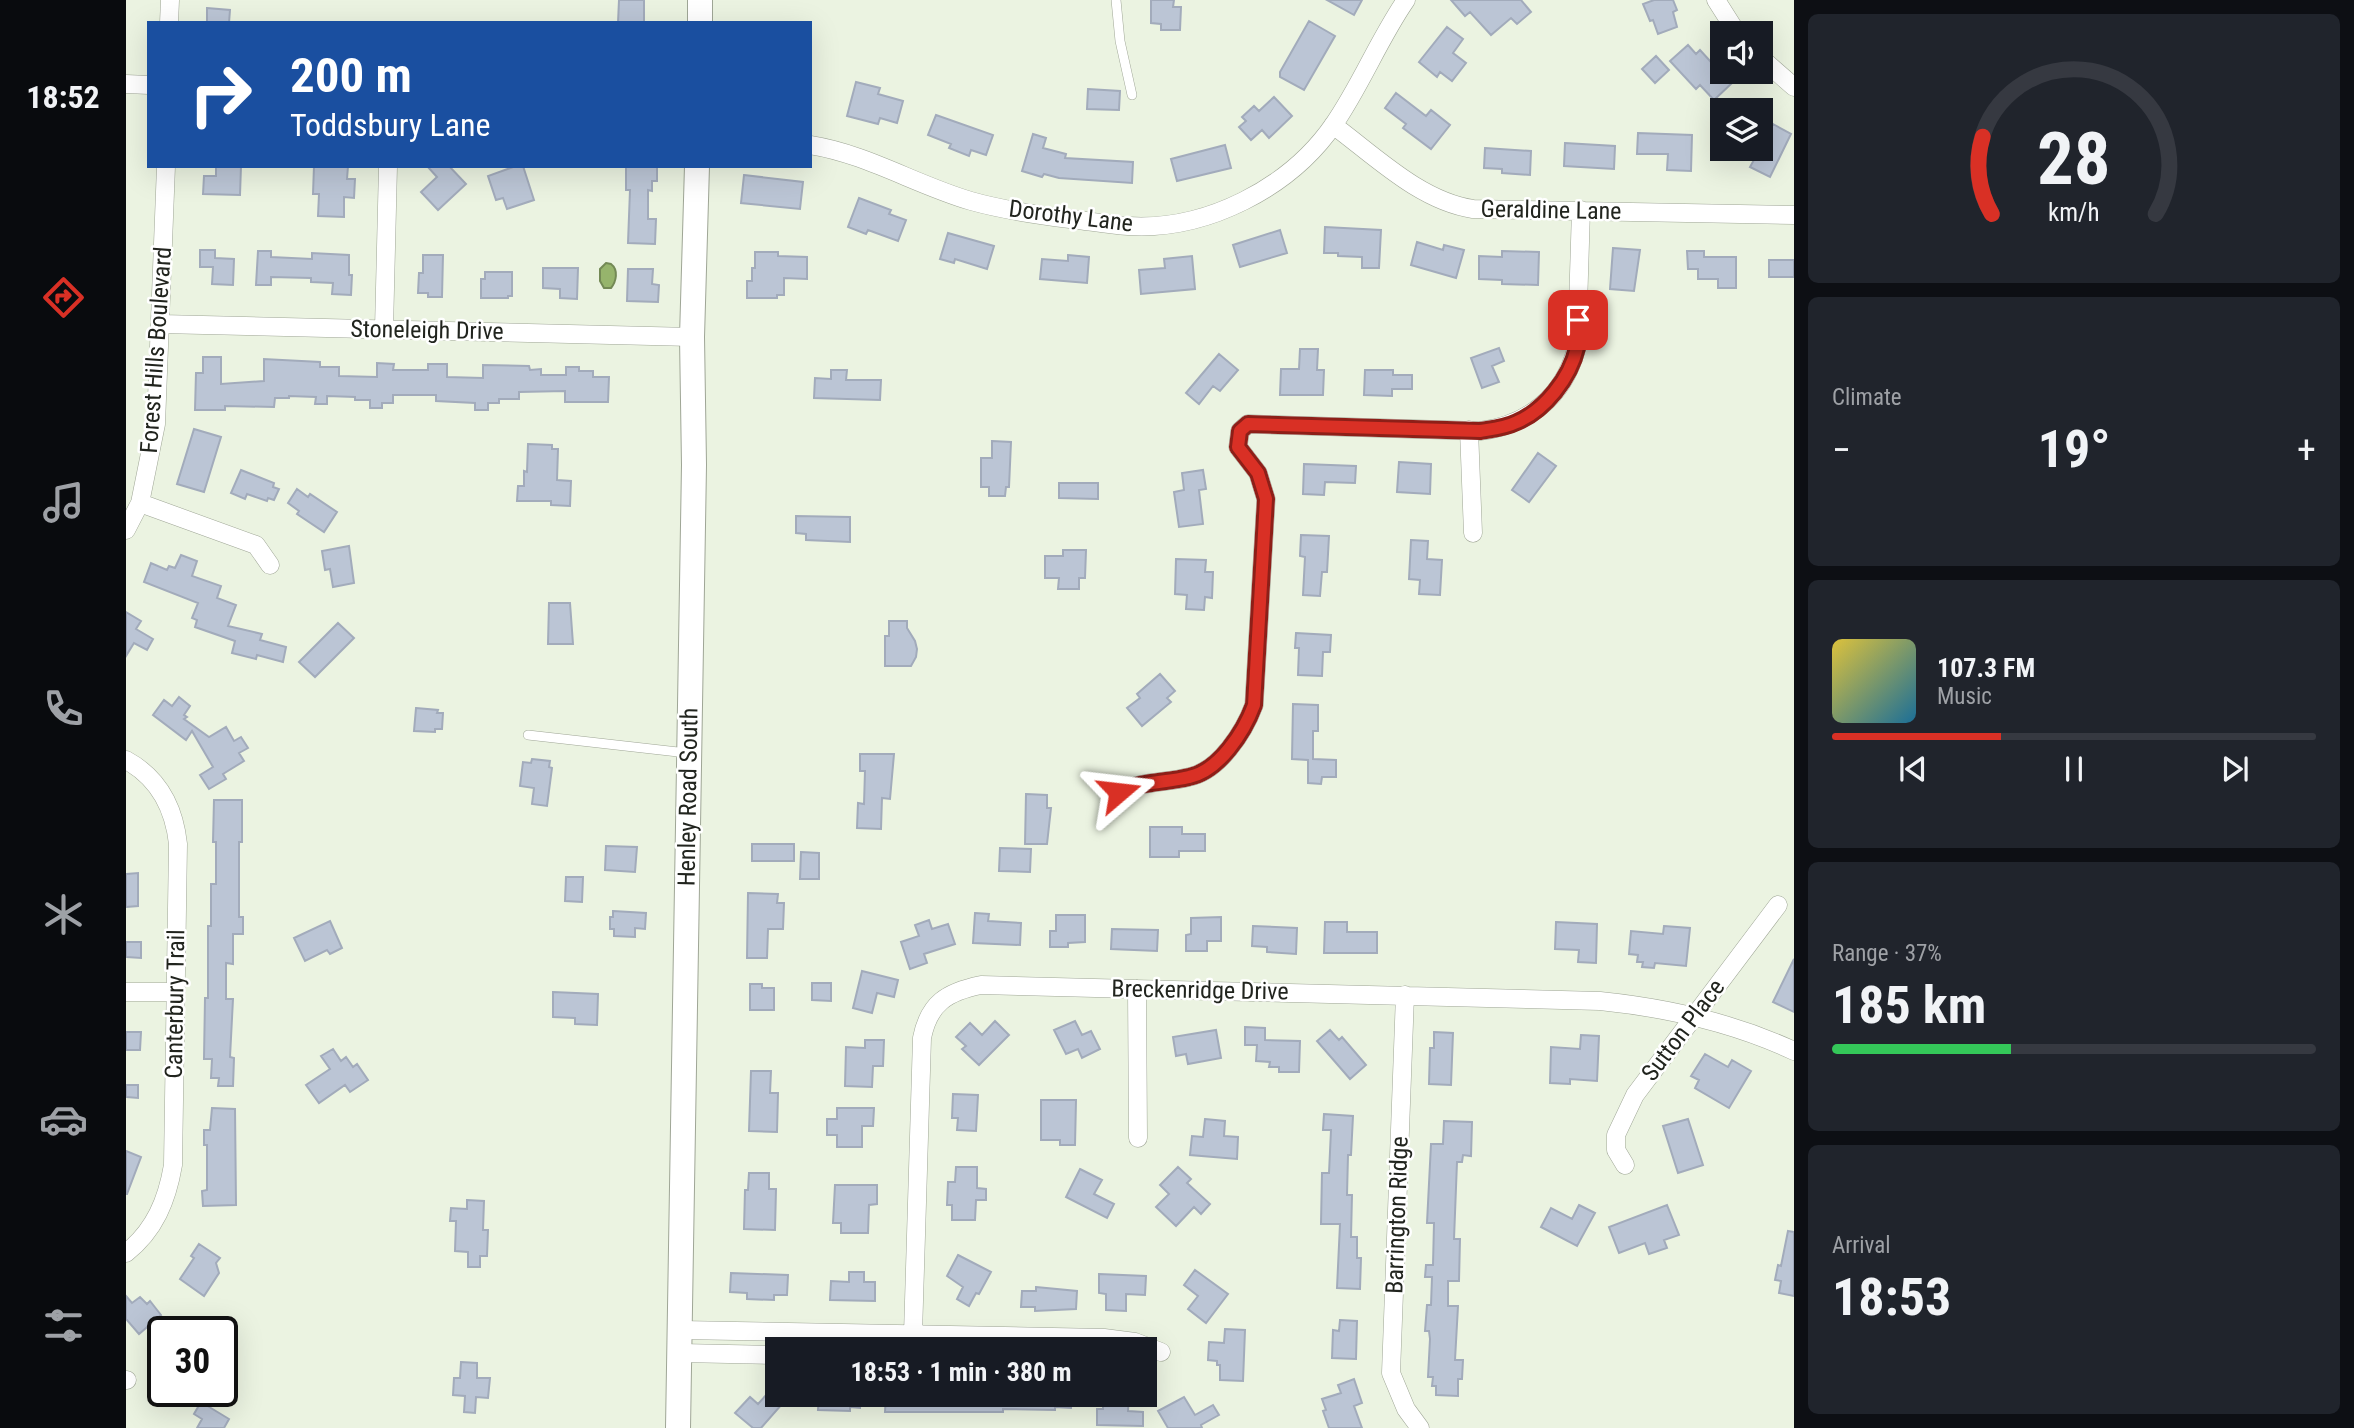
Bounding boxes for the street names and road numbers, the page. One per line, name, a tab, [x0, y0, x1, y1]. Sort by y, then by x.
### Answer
street label: Dorothy Lane	[1007, 194, 1135, 238]
street label: Geraldine Lane	[1480, 195, 1622, 225]
street label: Forest Hills Boulevard	[135, 246, 177, 454]
street label: Stoneleigh Drive	[350, 315, 504, 345]
street label: Henley Road South	[672, 708, 704, 886]
street label: Canterbury Trail	[160, 929, 190, 1079]
street label: Breckenridge Drive	[1111, 974, 1289, 1006]
street label: Sutton Place	[1636, 974, 1730, 1086]
street label: Barrington Ridge	[1380, 1136, 1414, 1294]

